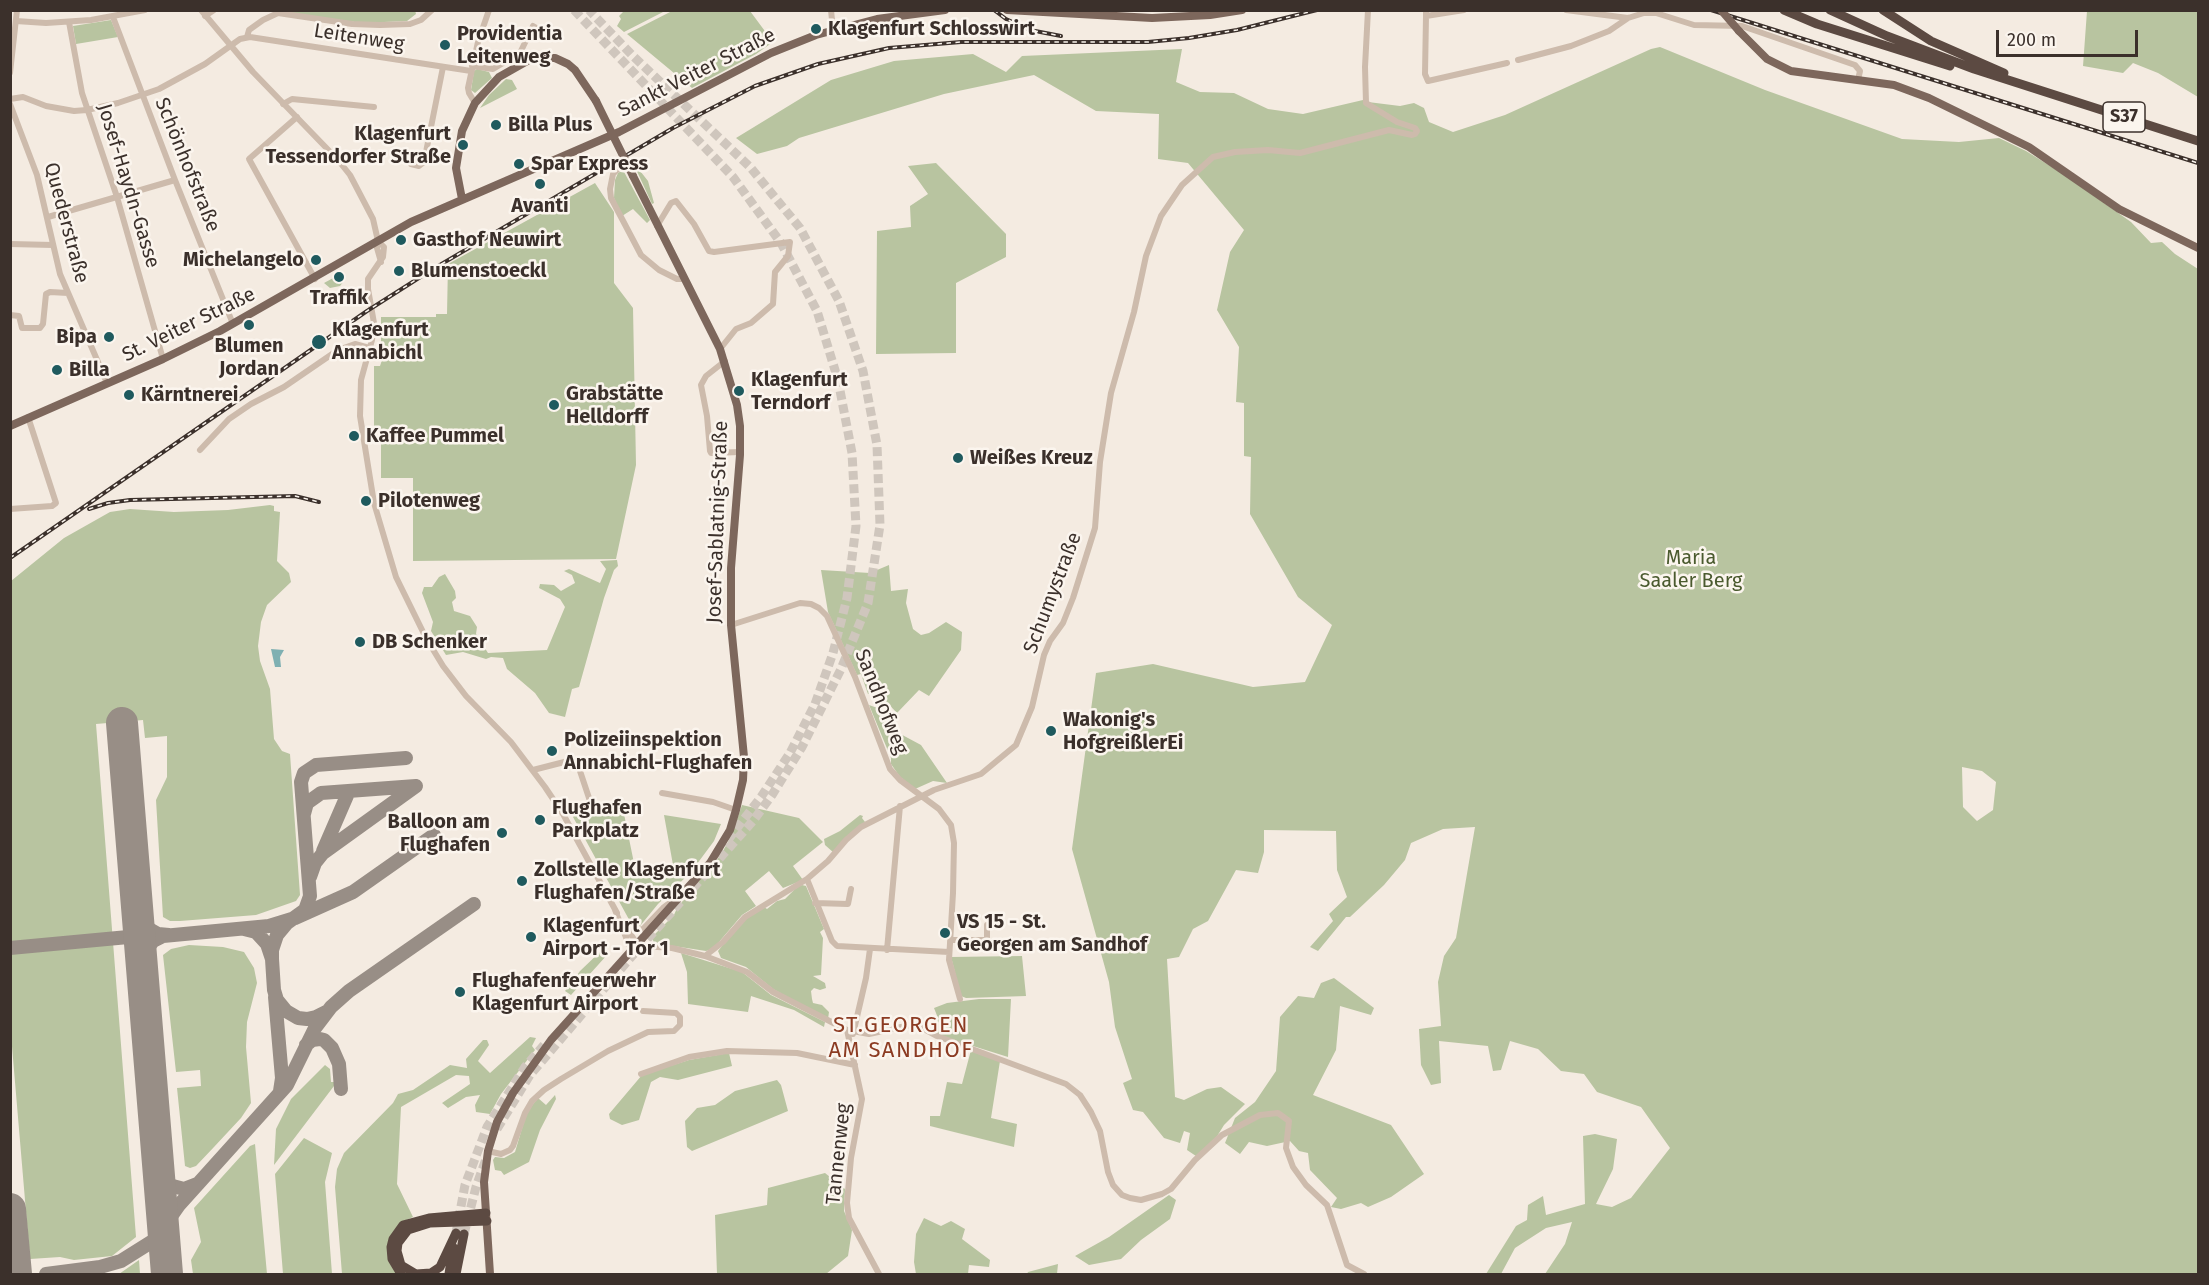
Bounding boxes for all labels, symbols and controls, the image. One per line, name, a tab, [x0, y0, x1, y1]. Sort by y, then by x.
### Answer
place label: Klagenfurt Schlosswirt	[828, 17, 1035, 41]
scale bar	[1999, 18, 2142, 56]
street label: Leitenweg	[312, 19, 406, 57]
place label: Providentia Leitenweg	[457, 22, 562, 69]
marker: Klagenfurt Schlosswirt	[809, 22, 823, 36]
street label: Sankt Veiter Straße	[614, 23, 780, 123]
text: 200 m	[2007, 29, 2056, 51]
marker: Providentia Leitenweg	[438, 38, 452, 52]
street label: Schönhofstraße	[149, 94, 225, 236]
street label: Josef-Haydn-Gasse	[92, 101, 164, 271]
road number: S37	[2103, 102, 2145, 132]
place label: Billa Plus	[508, 113, 592, 137]
marker: Billa Plus	[489, 118, 503, 132]
place label: Klagenfurt Tessendorfer Straße	[265, 122, 451, 169]
marker: Klagenfurt Tessendorfer Straße	[456, 138, 470, 152]
place label: Spar Express	[531, 152, 648, 176]
marker: Spar Express	[512, 157, 526, 171]
street label: Quederstraße	[38, 160, 94, 286]
marker: Avanti	[533, 177, 547, 191]
place label: Avanti	[511, 194, 569, 218]
place label: Gasthof Neuwirt	[413, 228, 561, 252]
marker: Gasthof Neuwirt	[394, 233, 408, 247]
place label: Michelangelo	[183, 248, 304, 272]
marker: Michelangelo	[309, 253, 323, 267]
place label: Blumenstoeckl	[411, 259, 546, 283]
marker: Blumenstoeckl	[392, 264, 406, 278]
marker: Traffik	[332, 270, 346, 284]
street label: St. Veiter Straße	[119, 282, 259, 368]
place label: Traffik	[310, 286, 368, 310]
marker: Blumen Jordan	[242, 318, 256, 332]
place label: Klagenfurt Annabichl	[332, 318, 429, 365]
place label: Bipa	[56, 325, 97, 349]
marker: Bipa	[102, 330, 116, 344]
marker: Klagenfurt Annabichl	[310, 333, 328, 351]
place label: Blumen Jordan	[214, 334, 284, 381]
place label: Billa	[69, 358, 110, 382]
marker: Billa	[50, 363, 64, 377]
place label: Klagenfurt Terndorf	[751, 368, 848, 415]
place label: Grabstätte Helldorff	[566, 382, 663, 429]
place label: Kärntnerei	[141, 383, 238, 407]
marker: Klagenfurt Terndorf	[732, 384, 746, 398]
marker: Kärntnerei	[122, 388, 136, 402]
marker: Grabstätte Helldorff	[547, 398, 561, 412]
street label: Josef-Sablatnig-Straße	[702, 420, 734, 624]
place label: Kaffee Pummel	[366, 424, 504, 448]
marker: Kaffee Pummel	[347, 429, 361, 443]
place label: Weißes Kreuz	[970, 446, 1093, 470]
marker: Weißes Kreuz	[951, 451, 965, 465]
place label: Pilotenweg	[378, 489, 480, 513]
marker: Pilotenweg	[359, 494, 373, 508]
street label: Schumystraße	[1019, 529, 1087, 657]
park label: Maria Saaler Berg	[1640, 546, 1742, 593]
place label: DB Schenker	[372, 630, 487, 654]
marker: DB Schenker	[353, 635, 367, 649]
street label: Sandhofweg	[849, 646, 913, 758]
place label: Wakonig's HofgreißlerEi	[1063, 708, 1183, 755]
marker: Wakonig's HofgreißlerEi	[1044, 724, 1058, 738]
place label: Polizeiinspektion Annabichl-Flughafen	[564, 728, 752, 775]
marker: Polizeiinspektion Annabichl-Flughafen	[545, 744, 559, 758]
place label: Flughafen Parkplatz	[552, 796, 642, 843]
place label: Balloon am Flughafen	[388, 810, 490, 857]
marker: Flughafen Parkplatz	[533, 813, 547, 827]
marker: Balloon am Flughafen	[495, 826, 509, 840]
place label: Zollstelle Klagenfurt Flughafen/Straße	[534, 858, 720, 905]
marker: Zollstelle Klagenfurt Flughafen/Straße	[515, 874, 529, 888]
place label: VS 15 - St. Georgen am Sandhof	[957, 910, 1147, 957]
place label: Klagenfurt Airport - Tor 1	[543, 914, 669, 961]
marker: VS 15 - St. Georgen am Sandhof	[938, 926, 952, 940]
marker: Klagenfurt Airport - Tor 1	[524, 930, 538, 944]
place label: Flughafenfeuerwehr Klagenfurt Airport	[472, 969, 656, 1016]
marker: Flughafenfeuerwehr Klagenfurt Airport	[453, 985, 467, 999]
district label: ST.GEORGEN AM SANDHOF	[828, 1013, 974, 1064]
street label: Tannenweg	[822, 1102, 856, 1206]

